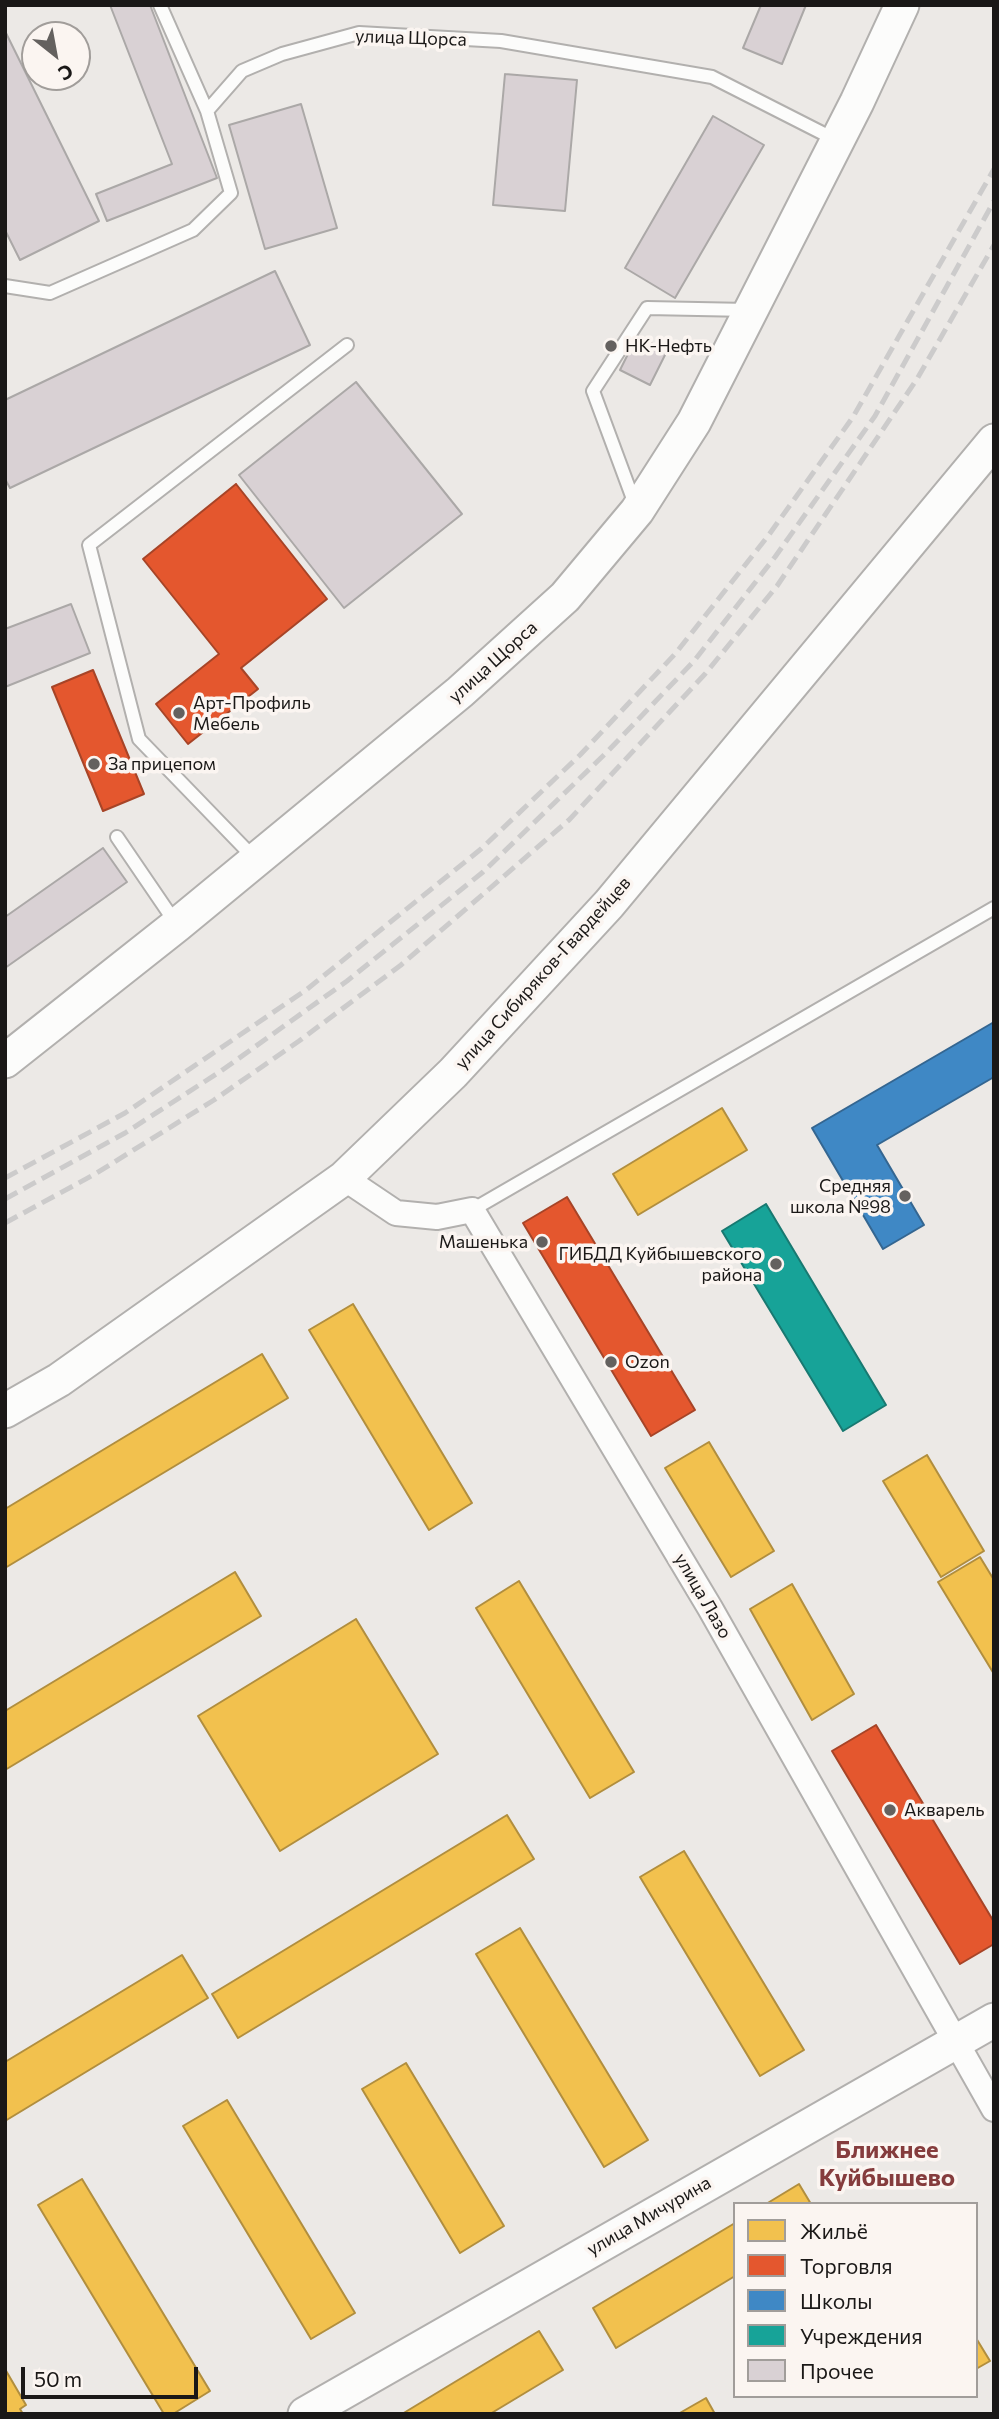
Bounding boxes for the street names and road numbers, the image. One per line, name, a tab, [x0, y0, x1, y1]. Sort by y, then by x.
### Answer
street label: улица Щорса	[355, 25, 467, 51]
street label: улица Щорса	[444, 617, 542, 707]
street label: улица Сибиряков-Гвардейцев	[451, 872, 635, 1074]
street label: улица Лазо	[670, 1549, 736, 1643]
street label: улица Мичурина	[583, 2172, 715, 2260]

